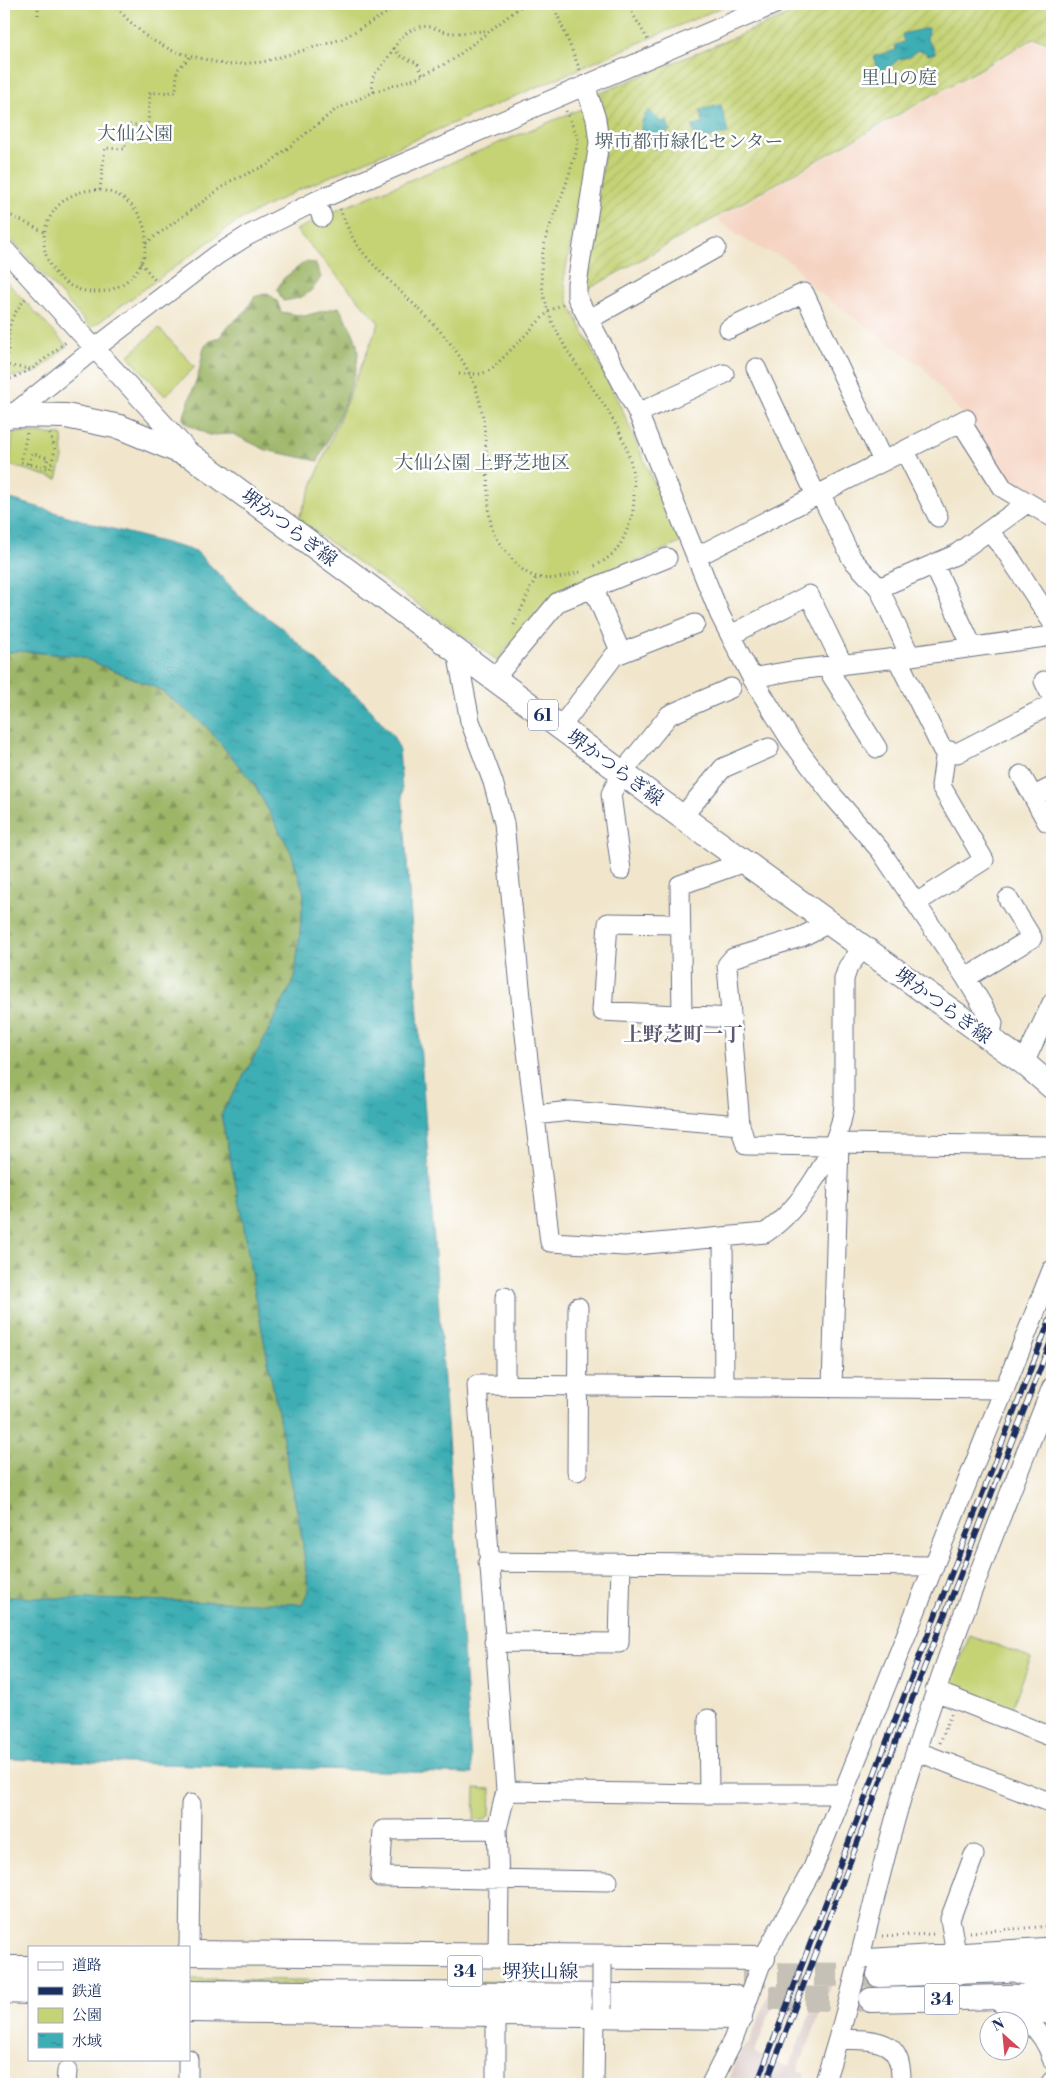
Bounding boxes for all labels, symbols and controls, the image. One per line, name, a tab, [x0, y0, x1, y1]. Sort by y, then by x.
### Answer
park label: 里山の庭	[861, 66, 937, 90]
park label: 大仙公園	[97, 122, 173, 146]
park label: 堺市都市緑化センター	[594, 130, 784, 154]
park label: 大仙公園 上野芝地区	[395, 451, 569, 475]
street label: 堺かつらぎ線	[236, 484, 342, 572]
road number: 61	[528, 700, 558, 730]
street label: 堺かつらぎ線	[562, 725, 668, 811]
street label: 堺かつらぎ線	[890, 963, 996, 1049]
district label: 上野芝町一丁	[623, 1023, 743, 1048]
legend	[28, 1946, 190, 2060]
road number: 34	[448, 1955, 482, 1986]
text: 道路	[72, 1956, 102, 1975]
street label: 堺狭山線	[502, 1960, 578, 1984]
text: 鉄道	[72, 1982, 102, 2001]
road number: 34	[924, 1984, 960, 2015]
text: 公園	[72, 2006, 102, 2025]
north arrow	[978, 2010, 1028, 2060]
text: N	[990, 2015, 1008, 2036]
text: 水域	[72, 2032, 102, 2051]

